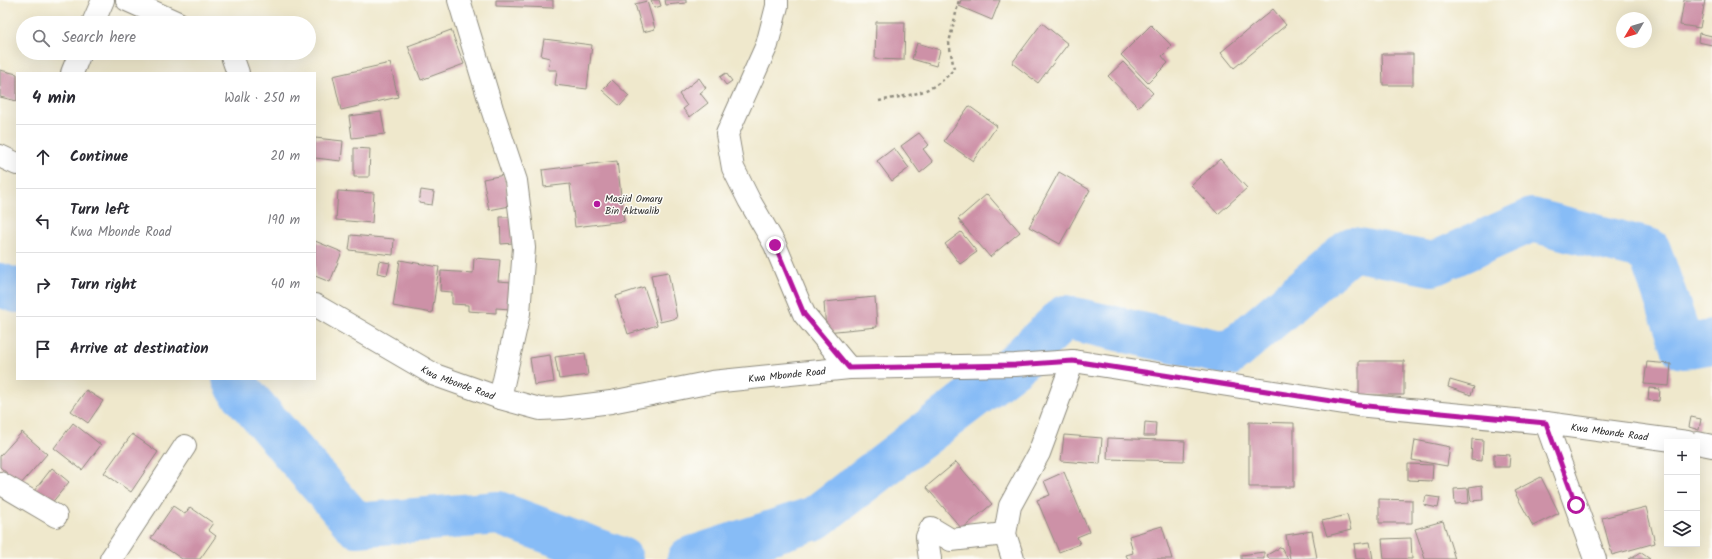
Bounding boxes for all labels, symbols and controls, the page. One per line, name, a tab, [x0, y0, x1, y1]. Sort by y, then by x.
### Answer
north arrow	[1616, 12, 1652, 48]
search box	[16, 16, 316, 60]
text: Search here	[62, 26, 136, 50]
icon: search	[30, 27, 52, 49]
text: 4 min	[32, 85, 76, 112]
text: Walk · 250 m	[224, 88, 300, 109]
text: Continue	[70, 145, 128, 169]
icon: ahead	[32, 146, 54, 168]
text: 20 m	[270, 146, 300, 167]
place label: Masjid Omary Bin Aktwalib	[605, 191, 663, 219]
text: Turn left	[70, 198, 130, 222]
marker: Masjid Omary Bin Aktwalib	[592, 199, 602, 209]
icon: left	[32, 210, 54, 232]
text: 190 m	[268, 210, 300, 231]
text: Kwa Mbonde Road	[70, 222, 171, 243]
route end	[766, 236, 784, 254]
text: Turn right	[70, 273, 137, 297]
icon: right	[32, 274, 54, 296]
text: 40 m	[271, 274, 300, 295]
text: Arrive at destination	[70, 337, 209, 361]
icon: arrive	[32, 338, 54, 360]
street label: Kwa Mbonde Road	[418, 361, 498, 405]
street label: Kwa Mbonde Road	[747, 363, 828, 387]
street label: Kwa Mbonde Road	[1570, 419, 1650, 446]
map controls	[1664, 439, 1700, 547]
button: +	[1664, 439, 1700, 475]
button: −	[1664, 475, 1700, 511]
route start	[1567, 496, 1585, 514]
button: layers	[1664, 511, 1700, 547]

